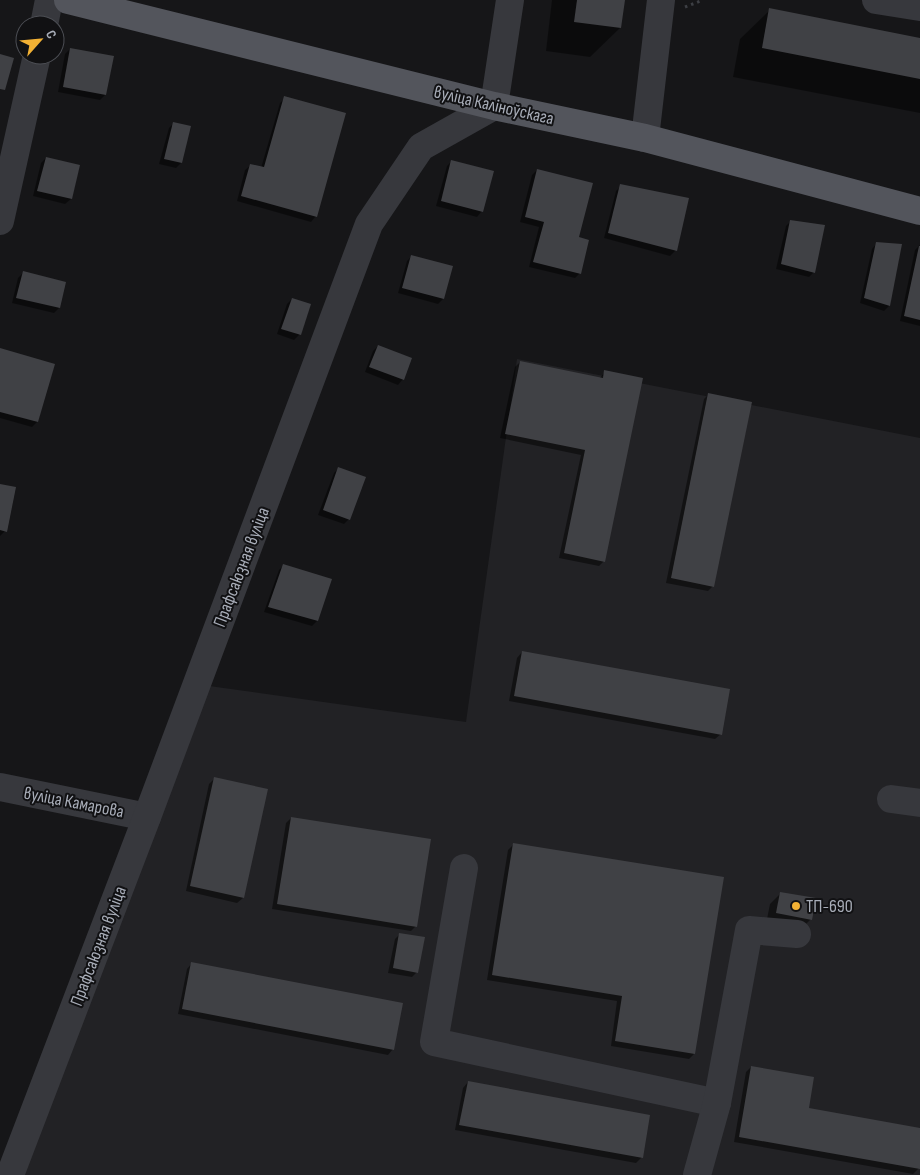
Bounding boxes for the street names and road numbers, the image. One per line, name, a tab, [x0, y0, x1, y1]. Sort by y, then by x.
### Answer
street label: вуліца Каліноўскага	[432, 82, 556, 129]
street label: Прафсаюзная вуліца	[209, 504, 274, 630]
street label: вуліца Камарова	[22, 783, 126, 822]
street label: Прафсаюзная вуліца	[66, 883, 131, 1009]

